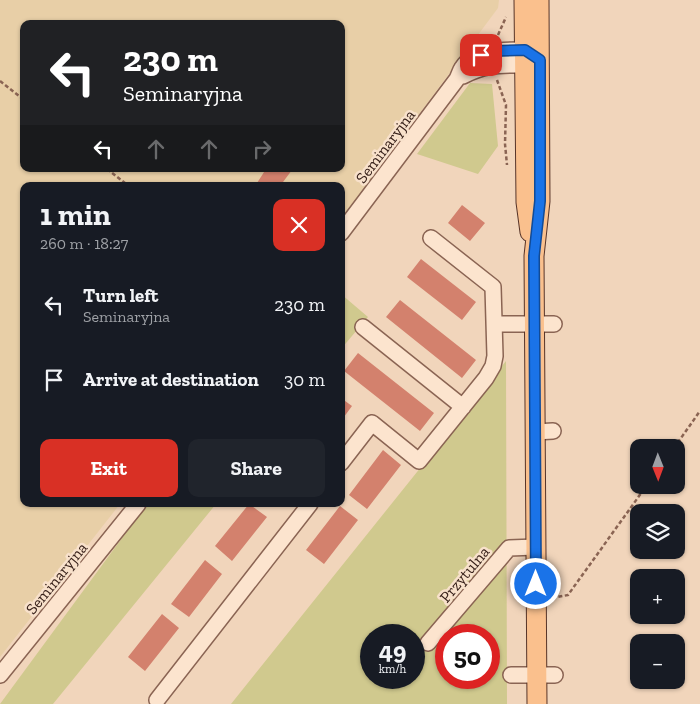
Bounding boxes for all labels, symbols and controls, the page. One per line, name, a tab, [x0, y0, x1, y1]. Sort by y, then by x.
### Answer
pin	[460, 34, 502, 76]
text: 230 m	[123, 38, 218, 80]
icon: left	[40, 40, 105, 105]
icon: arrive	[467, 41, 495, 69]
text: Seminaryjna	[123, 80, 243, 107]
street label: Seminaryjna	[352, 106, 419, 187]
icon: left	[89, 135, 117, 163]
icon: ahead	[142, 135, 170, 163]
icon: ahead	[195, 135, 223, 163]
icon: right	[248, 135, 276, 163]
text: 1 min	[40, 197, 111, 233]
button: close	[273, 199, 325, 251]
text: 260 m · 18:27	[40, 234, 128, 253]
text: Turn left	[83, 284, 158, 307]
icon: left	[40, 291, 68, 319]
text: 230 m	[274, 293, 325, 316]
text: Seminaryjna	[83, 307, 170, 326]
icon: arrive	[40, 366, 68, 394]
text: Arrive at destination	[83, 368, 259, 391]
text: 30 m	[284, 368, 325, 391]
button: Exit	[40, 439, 178, 497]
button: Share	[188, 439, 325, 497]
north arrow	[630, 439, 685, 494]
map controls	[630, 439, 685, 689]
button: layers	[630, 504, 685, 559]
street label: Seminaryjna	[22, 538, 91, 618]
street label: Przytulna	[435, 542, 494, 606]
position arrow	[509, 557, 561, 609]
button: +	[630, 569, 685, 624]
speed limit sign: 50	[435, 624, 500, 689]
button: −	[630, 634, 685, 689]
text: 49	[379, 635, 406, 665]
text: km/h	[379, 662, 406, 676]

